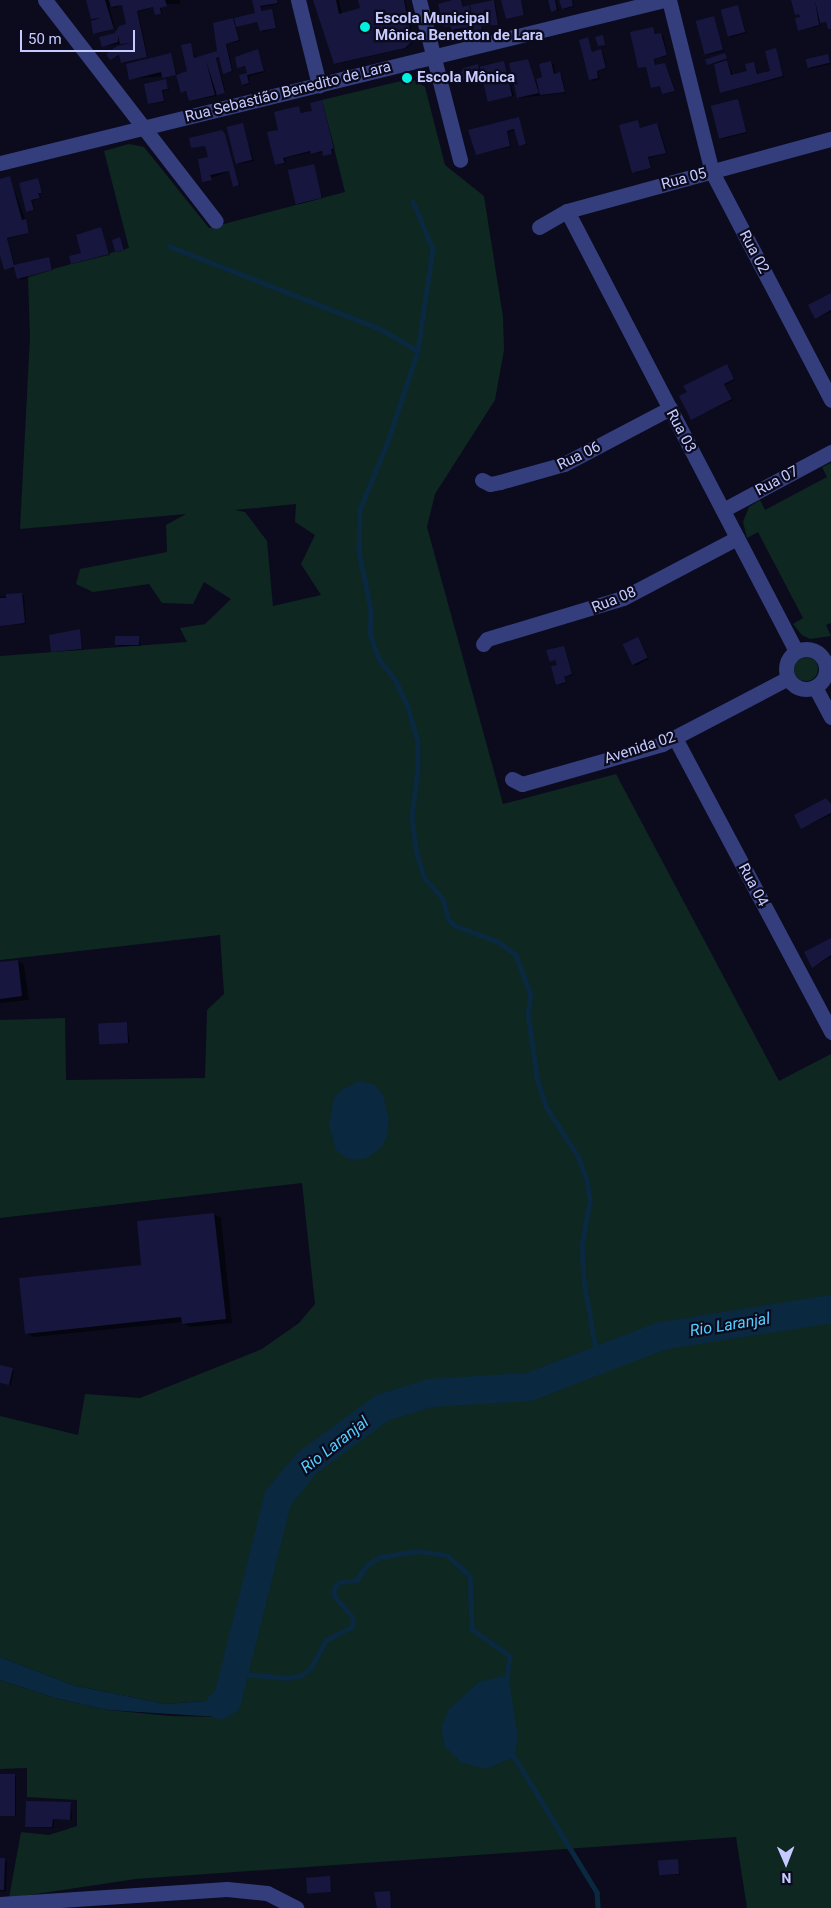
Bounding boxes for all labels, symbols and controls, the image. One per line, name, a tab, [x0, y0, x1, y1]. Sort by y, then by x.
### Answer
place label: Escola Municipal Mônica Benetton de Lara	[375, 9, 543, 44]
scale bar	[22, 20, 138, 52]
marker: Escola Municipal Mônica Benetton de Lara	[359, 21, 371, 33]
text: 50 m	[28, 30, 62, 48]
street label: Rua Sebastião Benedito de Lara	[183, 58, 393, 126]
place label: Escola Mônica	[417, 69, 515, 87]
marker: Escola Mônica	[401, 72, 413, 84]
street label: Rua 05	[659, 164, 709, 194]
street label: Rua 02	[735, 227, 773, 277]
street label: Rua 03	[662, 406, 700, 456]
street label: Rua 06	[554, 438, 604, 474]
street label: Rua 07	[752, 462, 802, 500]
street label: Rua 08	[589, 583, 639, 617]
street label: Avenida 02	[602, 728, 678, 768]
street label: Rua 04	[734, 860, 772, 910]
water label: Rio Laranjal	[689, 1309, 771, 1341]
water label: Rio Laranjal	[297, 1413, 373, 1477]
north arrow	[761, 1838, 811, 1888]
text: N	[781, 1870, 791, 1886]

